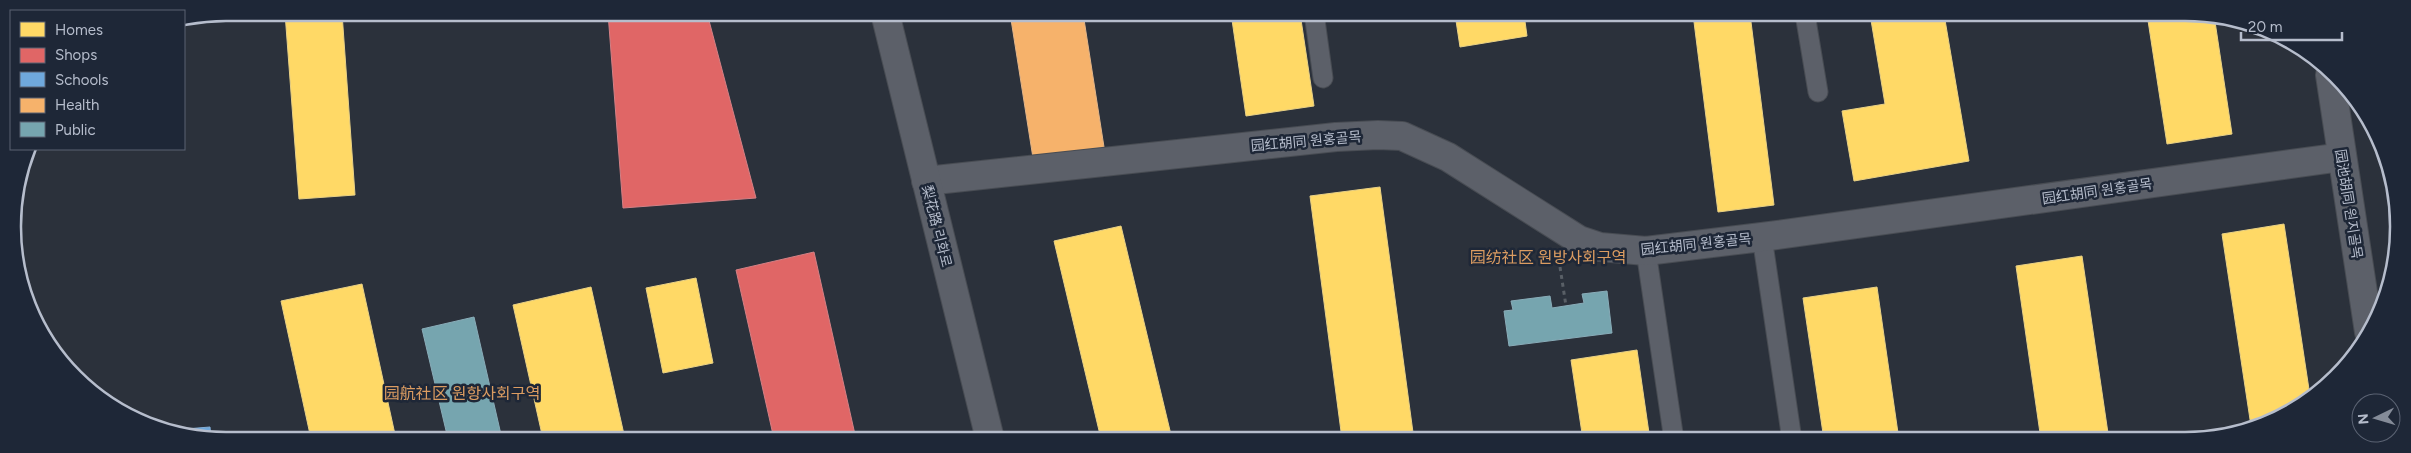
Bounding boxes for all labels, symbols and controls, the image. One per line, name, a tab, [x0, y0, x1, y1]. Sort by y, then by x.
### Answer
legend	[10, 10, 185, 150]
scale bar	[2241, 10, 2342, 42]
text: 20 m	[2248, 18, 2282, 36]
text: Homes	[55, 21, 103, 39]
text: Shops	[55, 46, 97, 64]
text: Schools	[55, 71, 108, 89]
text: Health	[55, 96, 99, 114]
text: Public	[55, 121, 96, 139]
street label: 园红胡同 원홍골목	[1250, 128, 1362, 155]
street label: 园池胡同 원지골목	[2331, 148, 2366, 260]
street label: 园红胡同 원홍골목	[2041, 175, 2153, 208]
street label: 梨花路 리화로	[918, 183, 955, 269]
street label: 园红胡同 원홍골목	[1640, 230, 1752, 259]
district label: 园纺社区 원방사회구역	[1470, 248, 1626, 267]
district label: 园航社区 원항사회구역	[384, 384, 540, 403]
north arrow	[2351, 393, 2401, 443]
text: N	[2355, 413, 2372, 425]

